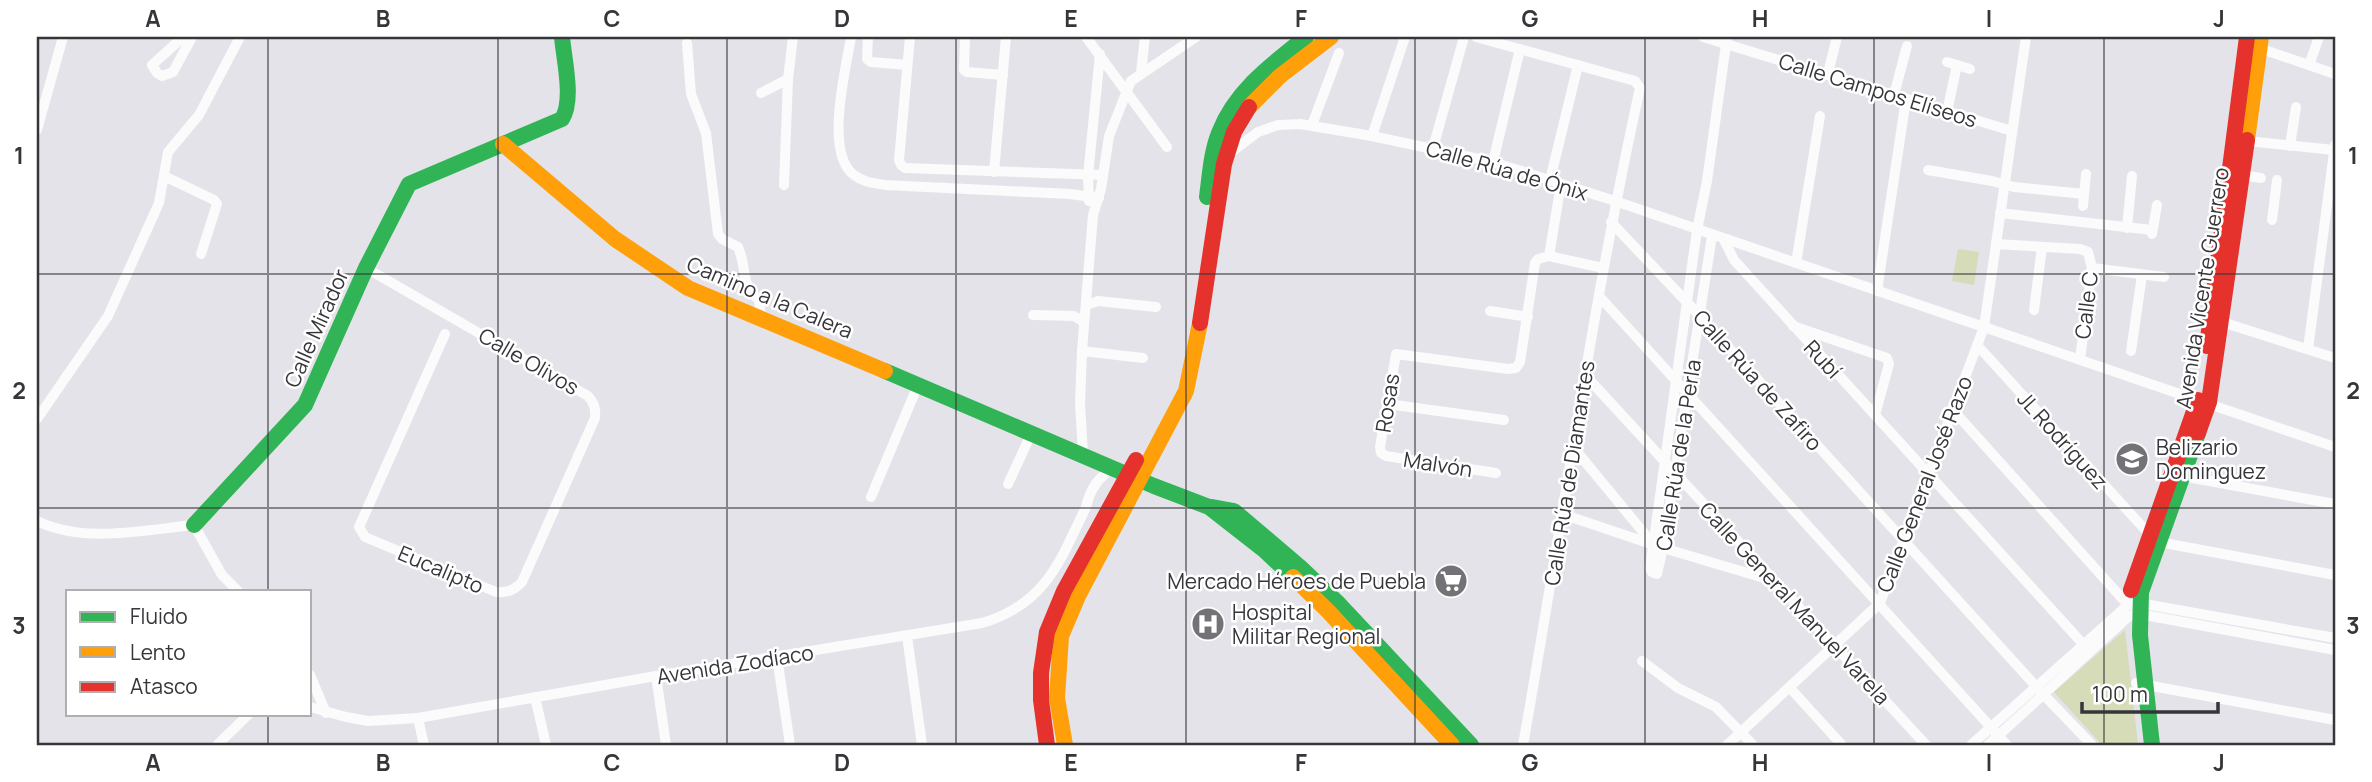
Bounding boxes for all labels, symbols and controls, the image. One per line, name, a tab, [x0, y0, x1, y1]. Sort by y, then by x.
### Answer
text: A	[145, 2, 161, 34]
text: B	[376, 2, 390, 34]
text: C	[604, 2, 621, 34]
text: D	[834, 2, 850, 34]
text: E	[1064, 2, 1078, 34]
text: F	[1295, 2, 1307, 34]
text: G	[1522, 2, 1539, 34]
text: H	[1752, 2, 1768, 34]
text: I	[1986, 2, 1992, 34]
text: J	[2213, 2, 2225, 34]
street label: Calle Campos Elíseos	[1775, 47, 1981, 133]
street label: Calle Rúa de Ónix	[1423, 134, 1591, 206]
text: 1	[14, 139, 24, 171]
text: 1	[2348, 139, 2358, 171]
street label: Avenida Vicente Guerrero	[2169, 165, 2235, 411]
street label: Camino a la Calera	[683, 249, 857, 345]
street label: Calle Mirador	[277, 264, 355, 392]
street label: Calle C	[2068, 270, 2104, 340]
street label: Calle Rúa de Zafiro	[1687, 304, 1829, 456]
street label: Calle Olivos	[474, 321, 584, 401]
street label: Rubí	[1798, 334, 1848, 384]
street label: Calle Rúa de la Perla	[1649, 357, 1707, 553]
street label: Calle Rúa de Diamantes	[1537, 359, 1601, 587]
street label: Rosas	[1369, 372, 1405, 434]
street label: Calle General José Razo	[1870, 372, 1978, 596]
text: 2	[12, 374, 26, 406]
text: 2	[2346, 374, 2360, 406]
street label: JL Rodríguez	[2012, 385, 2114, 495]
place label: Belizario Dominguez	[2156, 433, 2266, 485]
school or university icon: Belizario Dominguez	[2113, 440, 2151, 478]
street label: Malvón	[1402, 445, 1474, 483]
street label: Calle General Manuel Varela	[1694, 496, 1896, 710]
street label: Eucalipto	[394, 538, 488, 600]
supermarket icon: Mercado Héroes de Puebla	[1432, 562, 1470, 600]
place label: Mercado Héroes de Puebla	[1167, 567, 1426, 595]
legend	[66, 590, 312, 716]
place label: Hospital Militar Regional	[1232, 598, 1381, 650]
text: Fluido	[130, 602, 188, 630]
hospital icon: Hospital Militar Regional	[1189, 605, 1227, 643]
text: 3	[12, 609, 26, 641]
text: 3	[2346, 609, 2360, 641]
text: Lento	[130, 638, 186, 666]
street label: Avenida Zodíaco	[655, 638, 815, 690]
scale bar	[2082, 670, 2218, 714]
text: Atasco	[130, 672, 198, 700]
text: 100 m	[2092, 680, 2148, 708]
text: A	[145, 746, 161, 778]
text: B	[376, 746, 390, 778]
text: C	[604, 746, 621, 778]
text: D	[834, 746, 850, 778]
text: E	[1064, 746, 1078, 778]
text: F	[1295, 746, 1307, 778]
text: G	[1522, 746, 1539, 778]
text: H	[1752, 746, 1768, 778]
text: I	[1986, 746, 1992, 778]
text: J	[2213, 746, 2225, 778]

